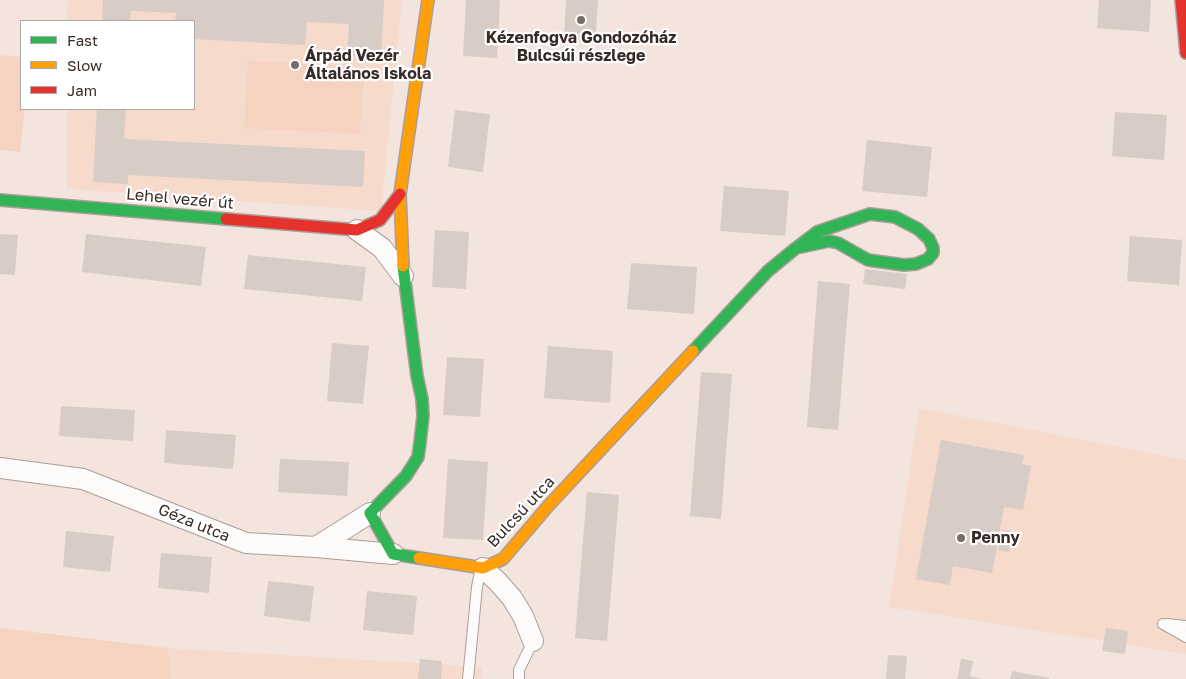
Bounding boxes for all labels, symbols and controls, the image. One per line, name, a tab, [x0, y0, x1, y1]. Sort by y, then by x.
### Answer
marker: Kézenfogva Gondozóház Bulcsúi részlege	[575, 14, 587, 26]
legend	[20, 20, 195, 110]
place label: Kézenfogva Gondozóház Bulcsúi részlege	[486, 28, 676, 66]
text: Fast	[67, 31, 98, 49]
place label: Árpád Vezér Általános Iskola	[305, 46, 431, 84]
text: Slow	[67, 56, 102, 74]
marker: Árpád Vezér Általános Iskola	[289, 59, 301, 71]
text: Jam	[67, 81, 97, 99]
street label: Lehel vezér út	[125, 185, 235, 213]
street label: Bulcsú utca	[483, 473, 559, 551]
street label: Géza utca	[155, 500, 233, 546]
place label: Penny	[971, 528, 1020, 548]
marker: Penny	[955, 532, 967, 544]

